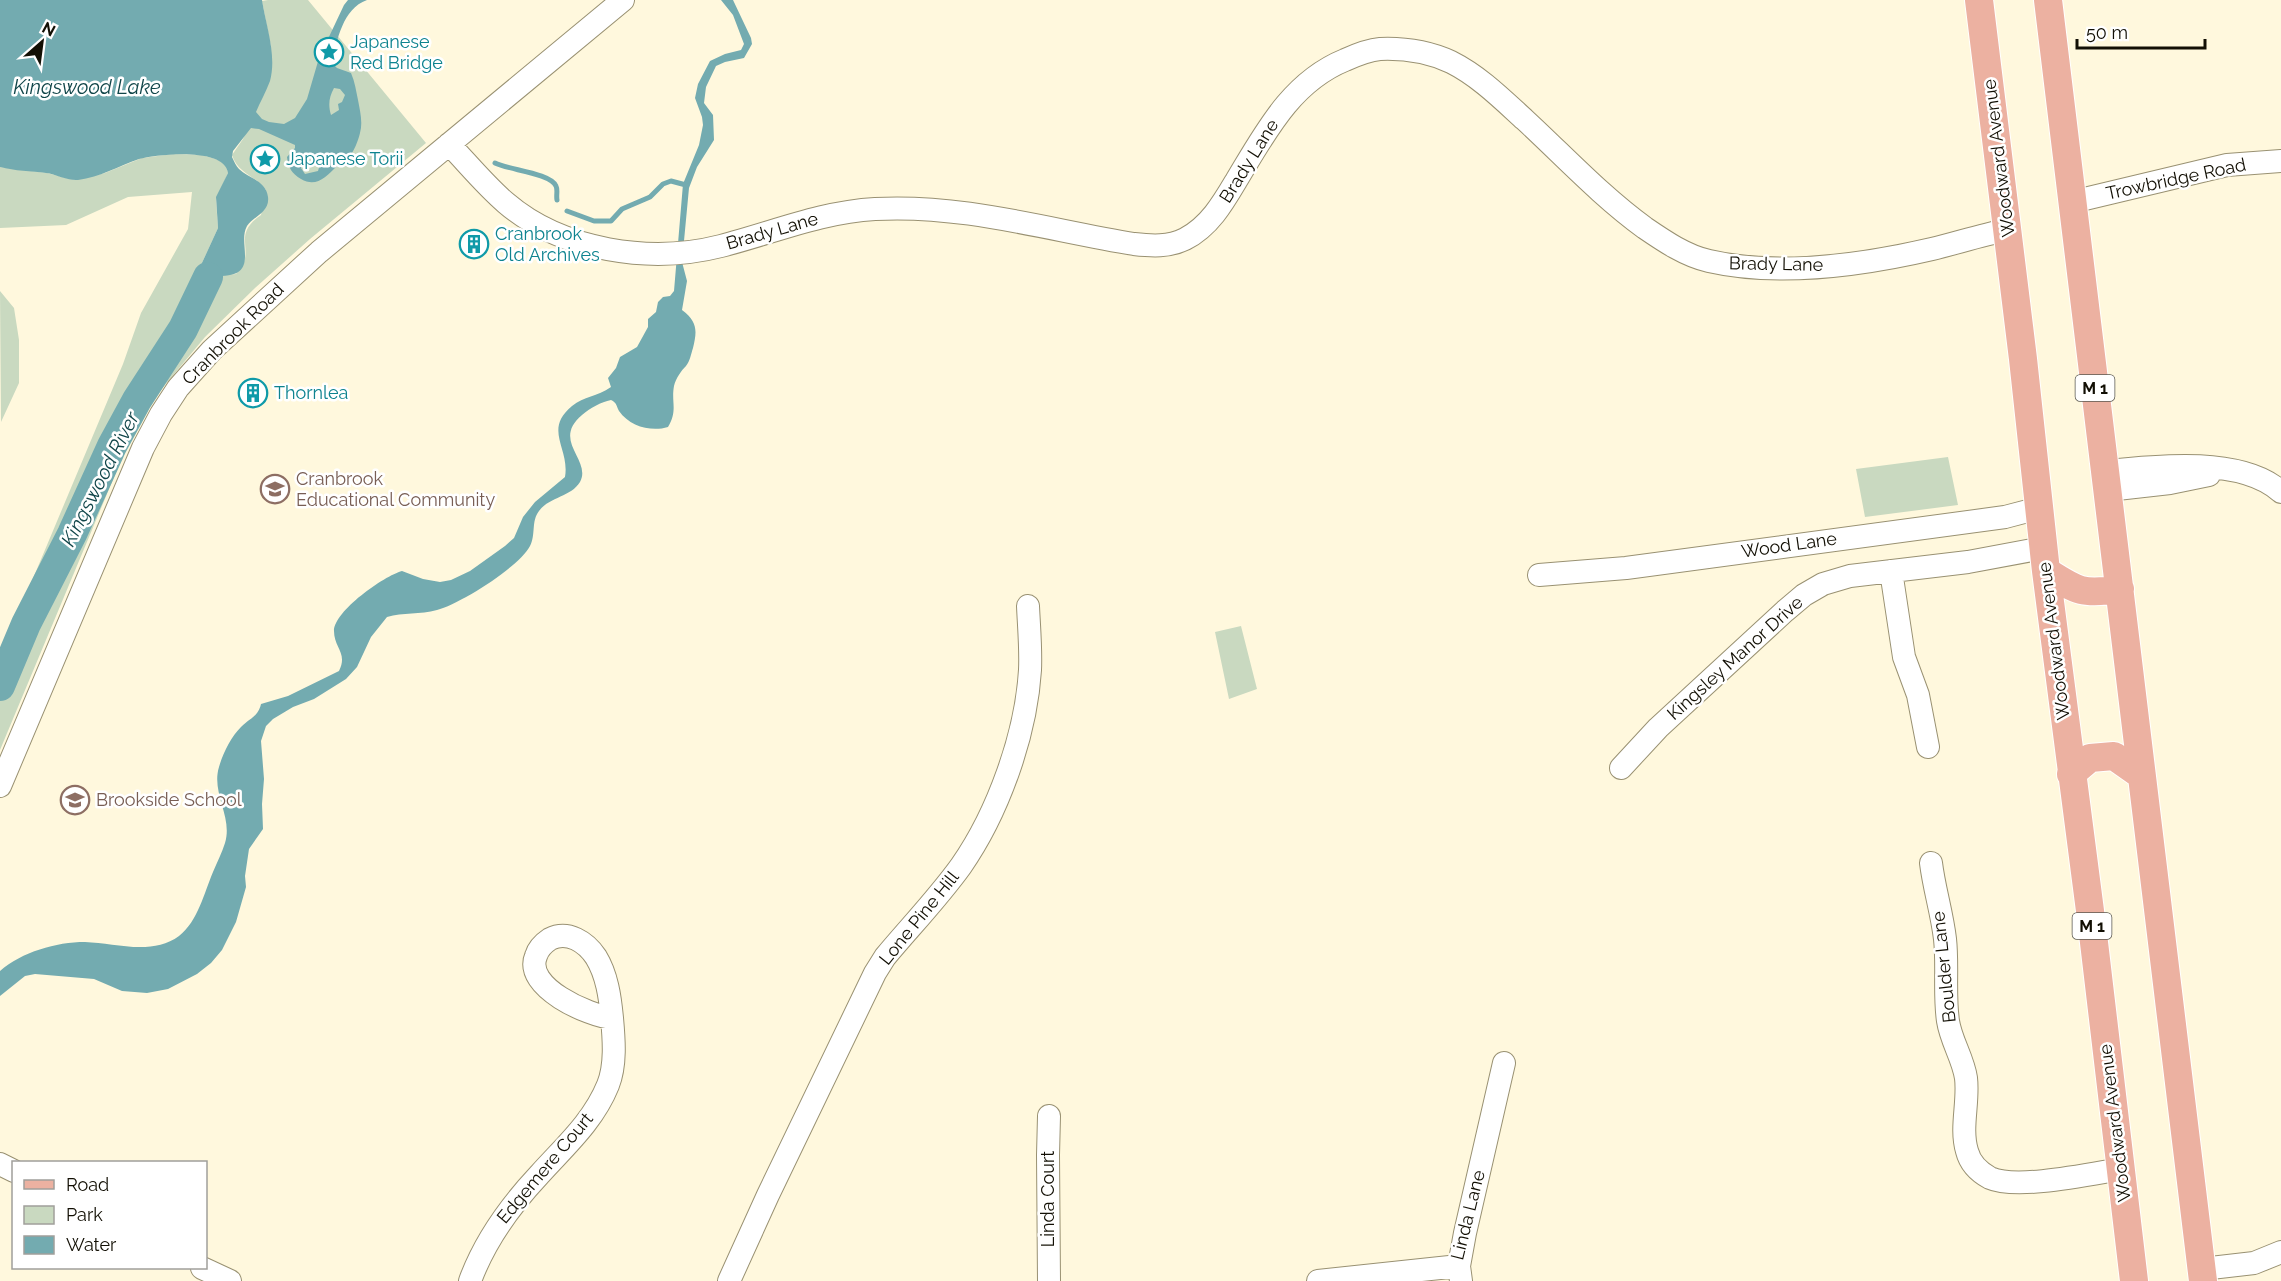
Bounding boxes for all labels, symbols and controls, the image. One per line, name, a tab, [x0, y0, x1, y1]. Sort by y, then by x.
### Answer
north arrow	[12, 12, 72, 72]
scale bar	[2077, 12, 2204, 50]
text: N	[39, 18, 59, 40]
text: 50 m	[2086, 22, 2128, 43]
place label: Japanese Red Bridge	[350, 31, 443, 73]
place icon: Japanese Red Bridge	[313, 36, 345, 68]
water label: Kingswood Lake	[13, 75, 161, 99]
street label: Woodward Avenue	[1978, 77, 2019, 238]
street label: Brady Lane	[1215, 115, 1283, 206]
place icon: Japanese Torii	[249, 143, 281, 175]
place label: Japanese Torii	[286, 148, 403, 169]
street label: Trowbridge Road	[2104, 153, 2248, 204]
street label: Brady Lane	[724, 207, 821, 254]
place label: Cranbrook Old Archives	[495, 223, 600, 265]
building icon: Cranbrook Old Archives	[458, 228, 490, 260]
street label: Brady Lane	[1729, 252, 1824, 275]
street label: Cranbrook Road	[178, 279, 288, 389]
road number: M 1	[2076, 375, 2114, 401]
building icon: Thornlea	[237, 377, 269, 409]
place label: Thornlea	[274, 382, 348, 403]
water label: Kingswood River	[56, 407, 145, 550]
place label: Cranbrook Educational Community	[296, 468, 495, 510]
school or university icon: Cranbrook Educational Community	[259, 473, 291, 505]
street label: Wood Lane	[1740, 527, 1838, 562]
street label: Woodward Avenue	[2033, 560, 2074, 721]
street label: Kingsley Manor Drive	[1663, 591, 1807, 724]
school or university icon: Brookside School	[59, 784, 91, 816]
place label: Brookside School	[96, 789, 242, 810]
street label: Lone Pine Hill	[874, 867, 963, 969]
street label: Boulder Lane	[1927, 910, 1960, 1024]
road number: M 1	[2072, 913, 2112, 939]
street label: Woodward Avenue	[2094, 1042, 2135, 1203]
street label: Edgemere Court	[492, 1108, 597, 1227]
street label: Linda Court	[1037, 1151, 1058, 1247]
legend	[12, 1161, 207, 1269]
street label: Linda Lane	[1446, 1167, 1489, 1262]
text: Road	[66, 1174, 109, 1195]
text: Park	[66, 1204, 103, 1225]
text: Water	[66, 1234, 117, 1255]

